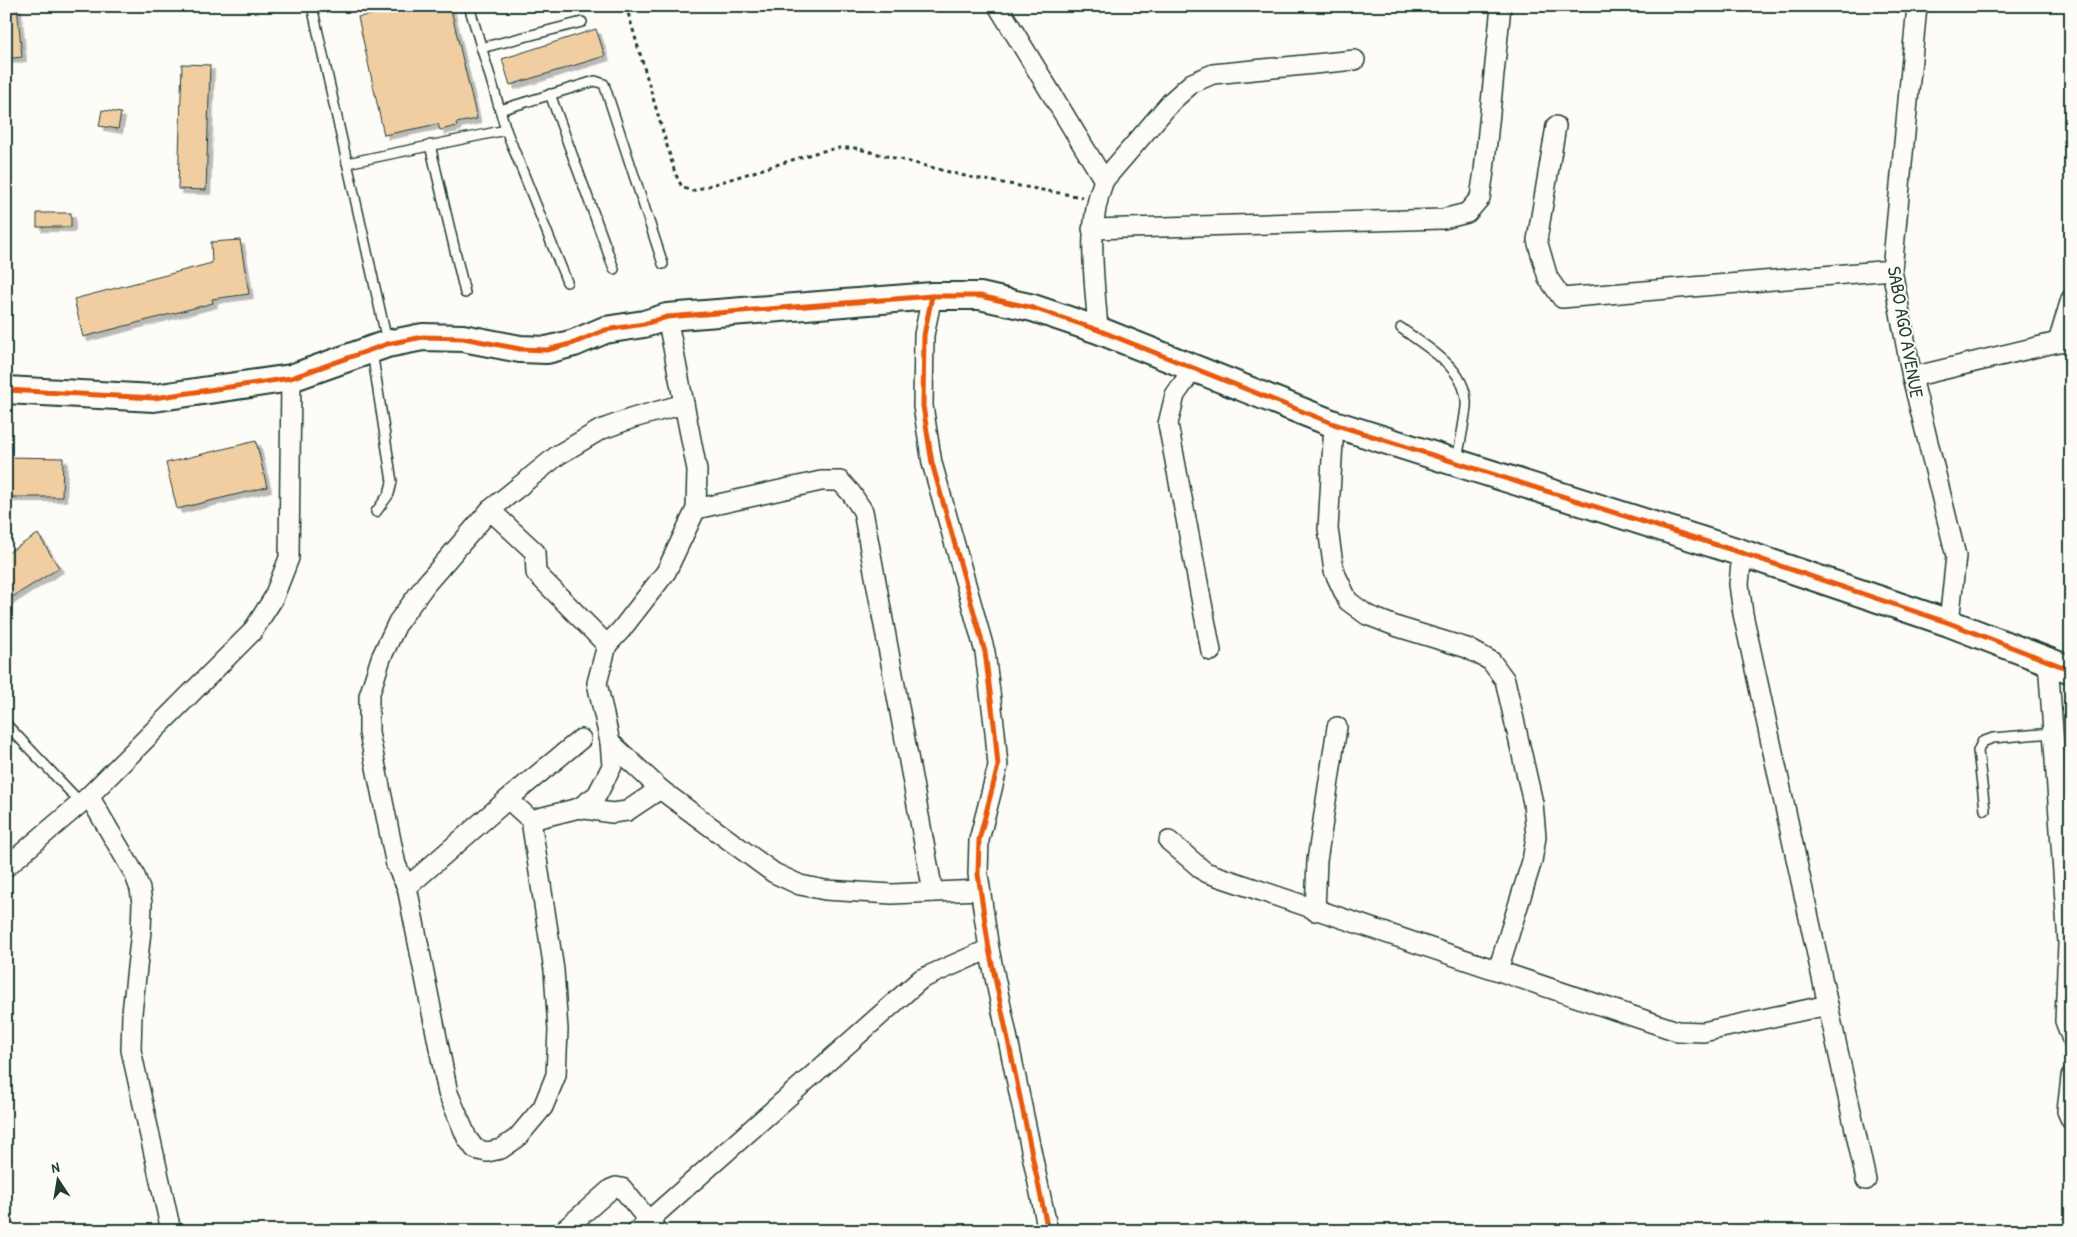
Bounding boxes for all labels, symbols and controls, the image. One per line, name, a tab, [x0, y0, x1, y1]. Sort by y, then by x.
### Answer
street label: SABO AGO AVENUE	[1882, 264, 1930, 400]
north arrow	[32, 1154, 82, 1204]
text: N	[50, 1157, 61, 1177]

